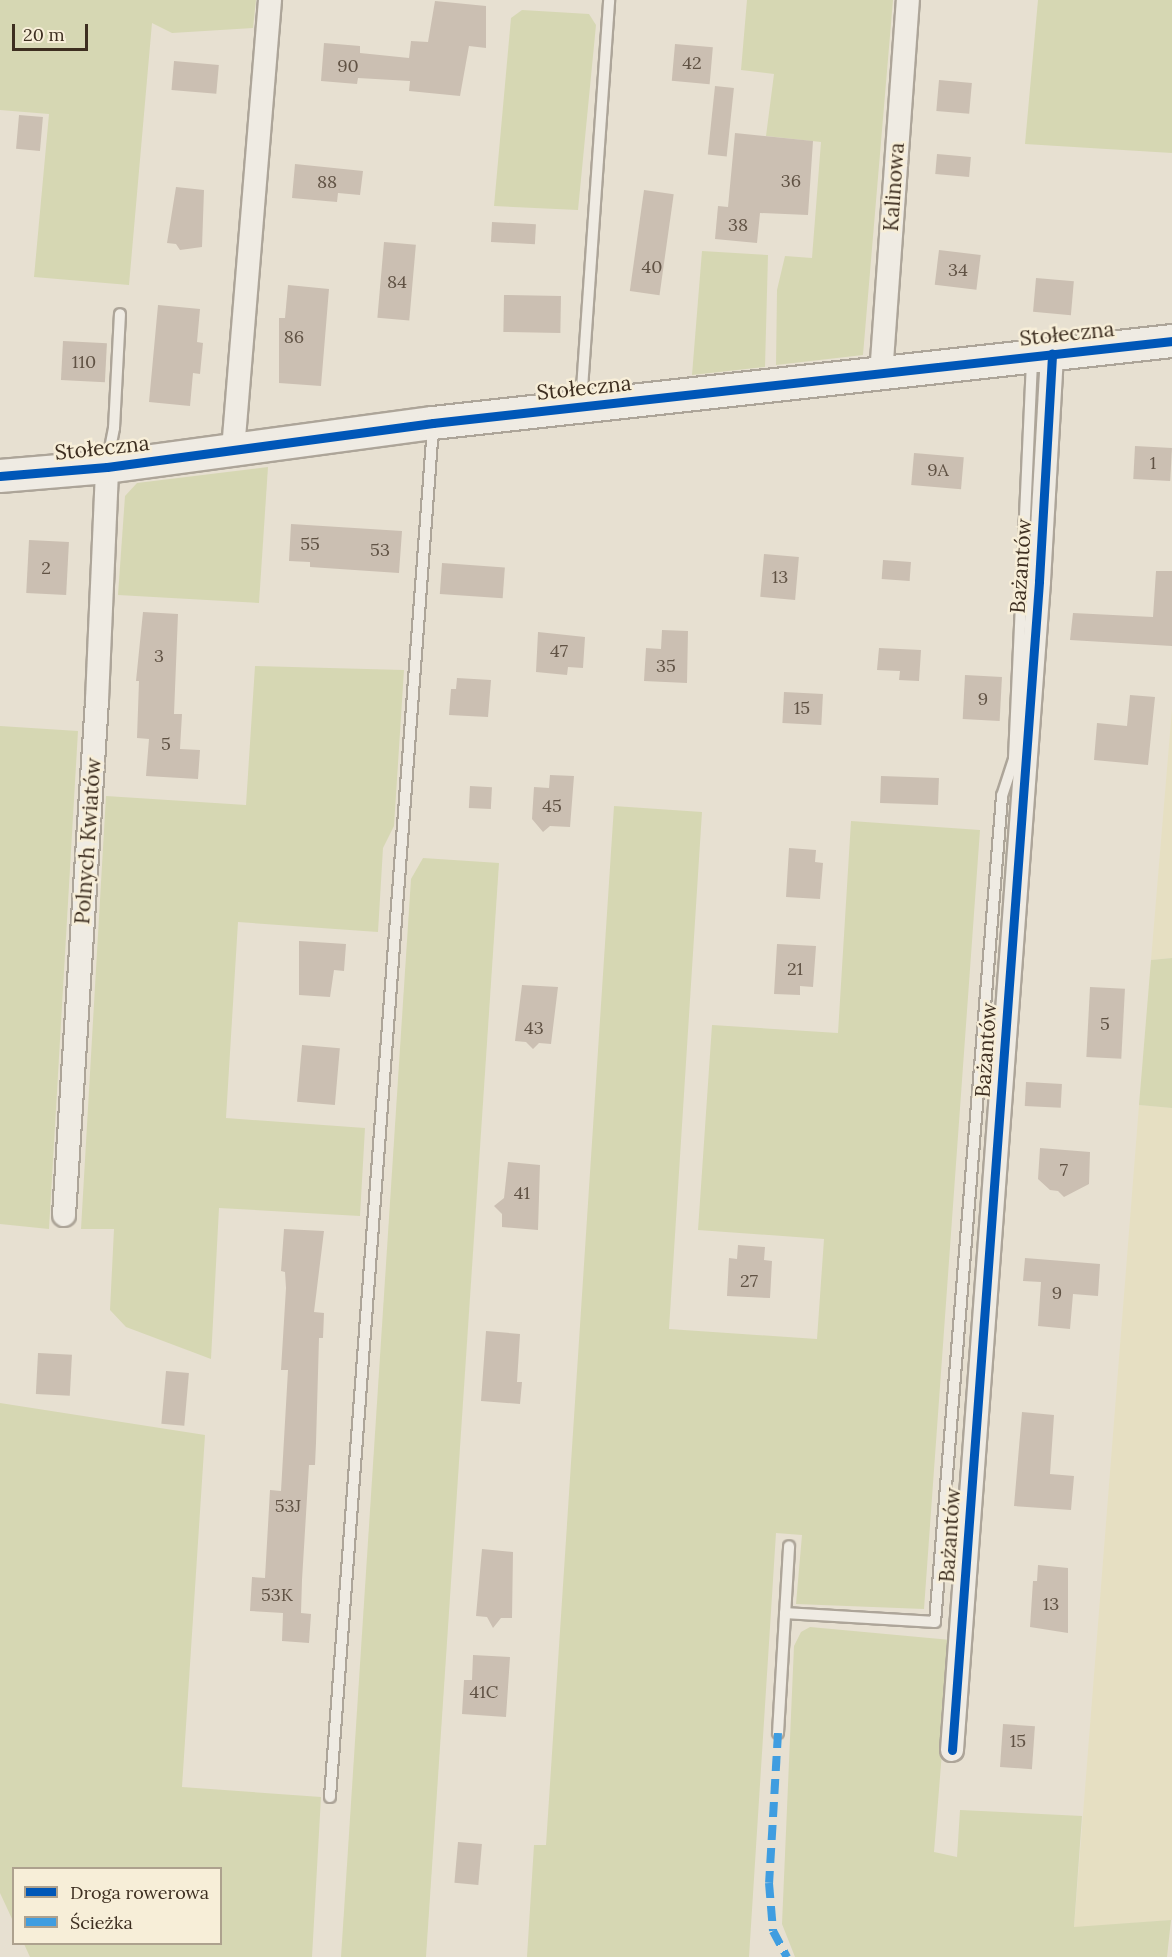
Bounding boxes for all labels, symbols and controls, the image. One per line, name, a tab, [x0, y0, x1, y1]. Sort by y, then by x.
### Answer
scale bar	[15, 12, 92, 50]
text: 20 m	[23, 23, 65, 46]
house number: 42	[682, 52, 702, 74]
house number: 90	[337, 55, 359, 77]
street label: Kalinowa	[878, 142, 910, 232]
house number: 36	[781, 170, 801, 192]
house number: 88	[317, 171, 337, 193]
house number: 38	[728, 214, 748, 236]
house number: 40	[642, 256, 662, 278]
house number: 34	[948, 259, 968, 281]
house number: 84	[387, 271, 407, 293]
street label: Stołeczna	[1018, 316, 1116, 352]
house number: 86	[284, 326, 304, 348]
house number: 110	[72, 351, 96, 373]
street label: Stołeczna	[535, 370, 633, 406]
street label: Stołeczna	[53, 430, 151, 466]
house number: 1	[1150, 452, 1156, 474]
house number: 9A	[927, 459, 949, 481]
street label: Bażantów	[1005, 518, 1037, 614]
house number: 55	[300, 533, 320, 555]
house number: 53	[370, 539, 390, 561]
house number: 2	[41, 557, 51, 579]
house number: 13	[772, 566, 788, 588]
house number: 47	[550, 640, 568, 662]
house number: 3	[154, 645, 164, 667]
house number: 35	[656, 655, 676, 677]
house number: 9	[978, 688, 988, 710]
house number: 15	[794, 697, 810, 719]
house number: 5	[161, 733, 171, 755]
street label: Polnych Kwiatów	[70, 757, 106, 925]
house number: 45	[542, 795, 562, 817]
house number: 21	[787, 958, 803, 980]
street label: Bażantów	[970, 1002, 1002, 1098]
house number: 5	[1100, 1013, 1110, 1035]
house number: 43	[524, 1017, 544, 1039]
house number: 7	[1060, 1159, 1068, 1181]
house number: 41	[514, 1182, 530, 1204]
house number: 27	[740, 1270, 758, 1292]
house number: 9	[1052, 1282, 1062, 1304]
street label: Bażantów	[934, 1487, 966, 1583]
house number: 53J	[275, 1495, 301, 1517]
house number: 53K	[261, 1584, 293, 1606]
house number: 13	[1043, 1593, 1059, 1615]
house number: 41C	[470, 1681, 498, 1703]
house number: 15	[1010, 1730, 1026, 1752]
legend	[12, 1867, 222, 1945]
text: Droga rowerowa	[70, 1881, 209, 1904]
text: Ścieżka	[70, 1911, 133, 1934]

